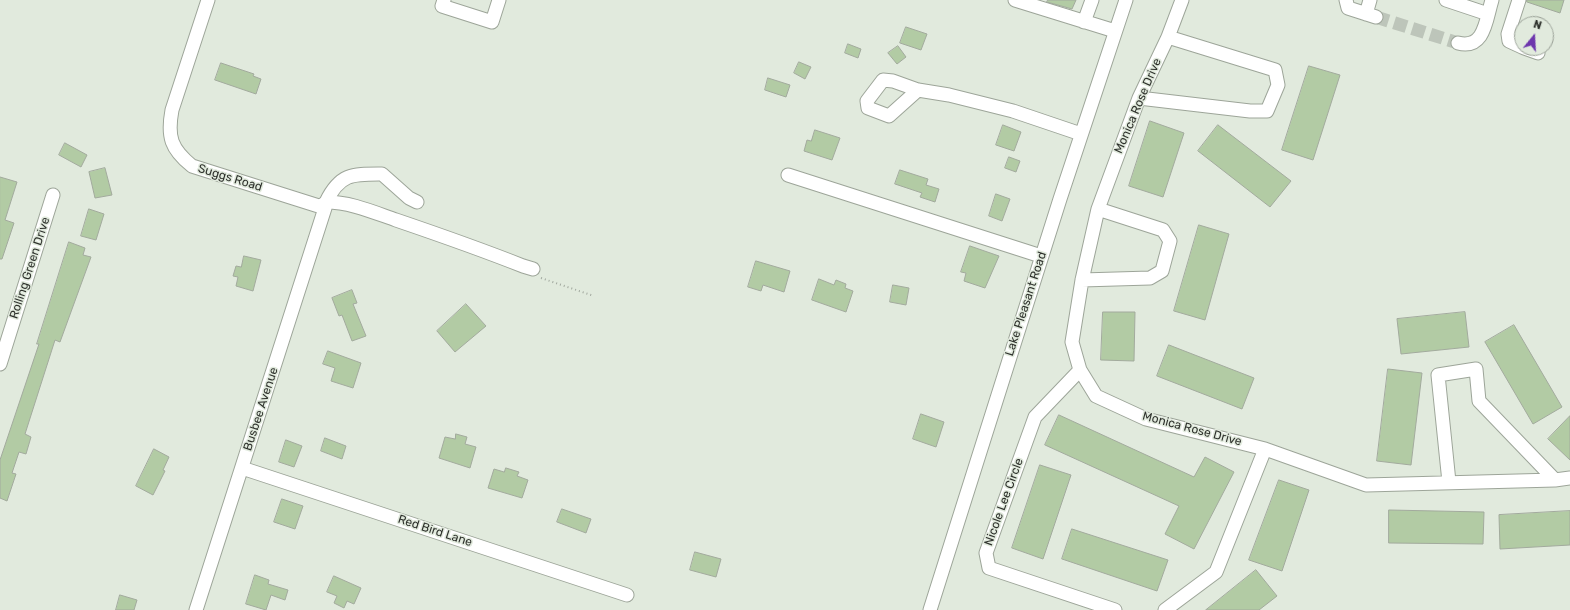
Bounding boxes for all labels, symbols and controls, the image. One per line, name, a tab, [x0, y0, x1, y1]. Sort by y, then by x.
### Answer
north arrow	[1514, 16, 1554, 56]
text: N	[1532, 18, 1543, 32]
street label: Monica Rose Drive	[1111, 56, 1165, 156]
street label: Suggs Road	[196, 161, 264, 195]
street label: Rolling Green Drive	[7, 215, 53, 321]
street label: Lake Pleasant Road	[1002, 250, 1050, 358]
street label: Busbee Avenue	[241, 365, 281, 453]
street label: Monica Rose Drive	[1141, 409, 1243, 449]
street label: Nicole Lee Circle	[982, 456, 1026, 548]
street label: Red Bird Lane	[396, 512, 474, 550]

